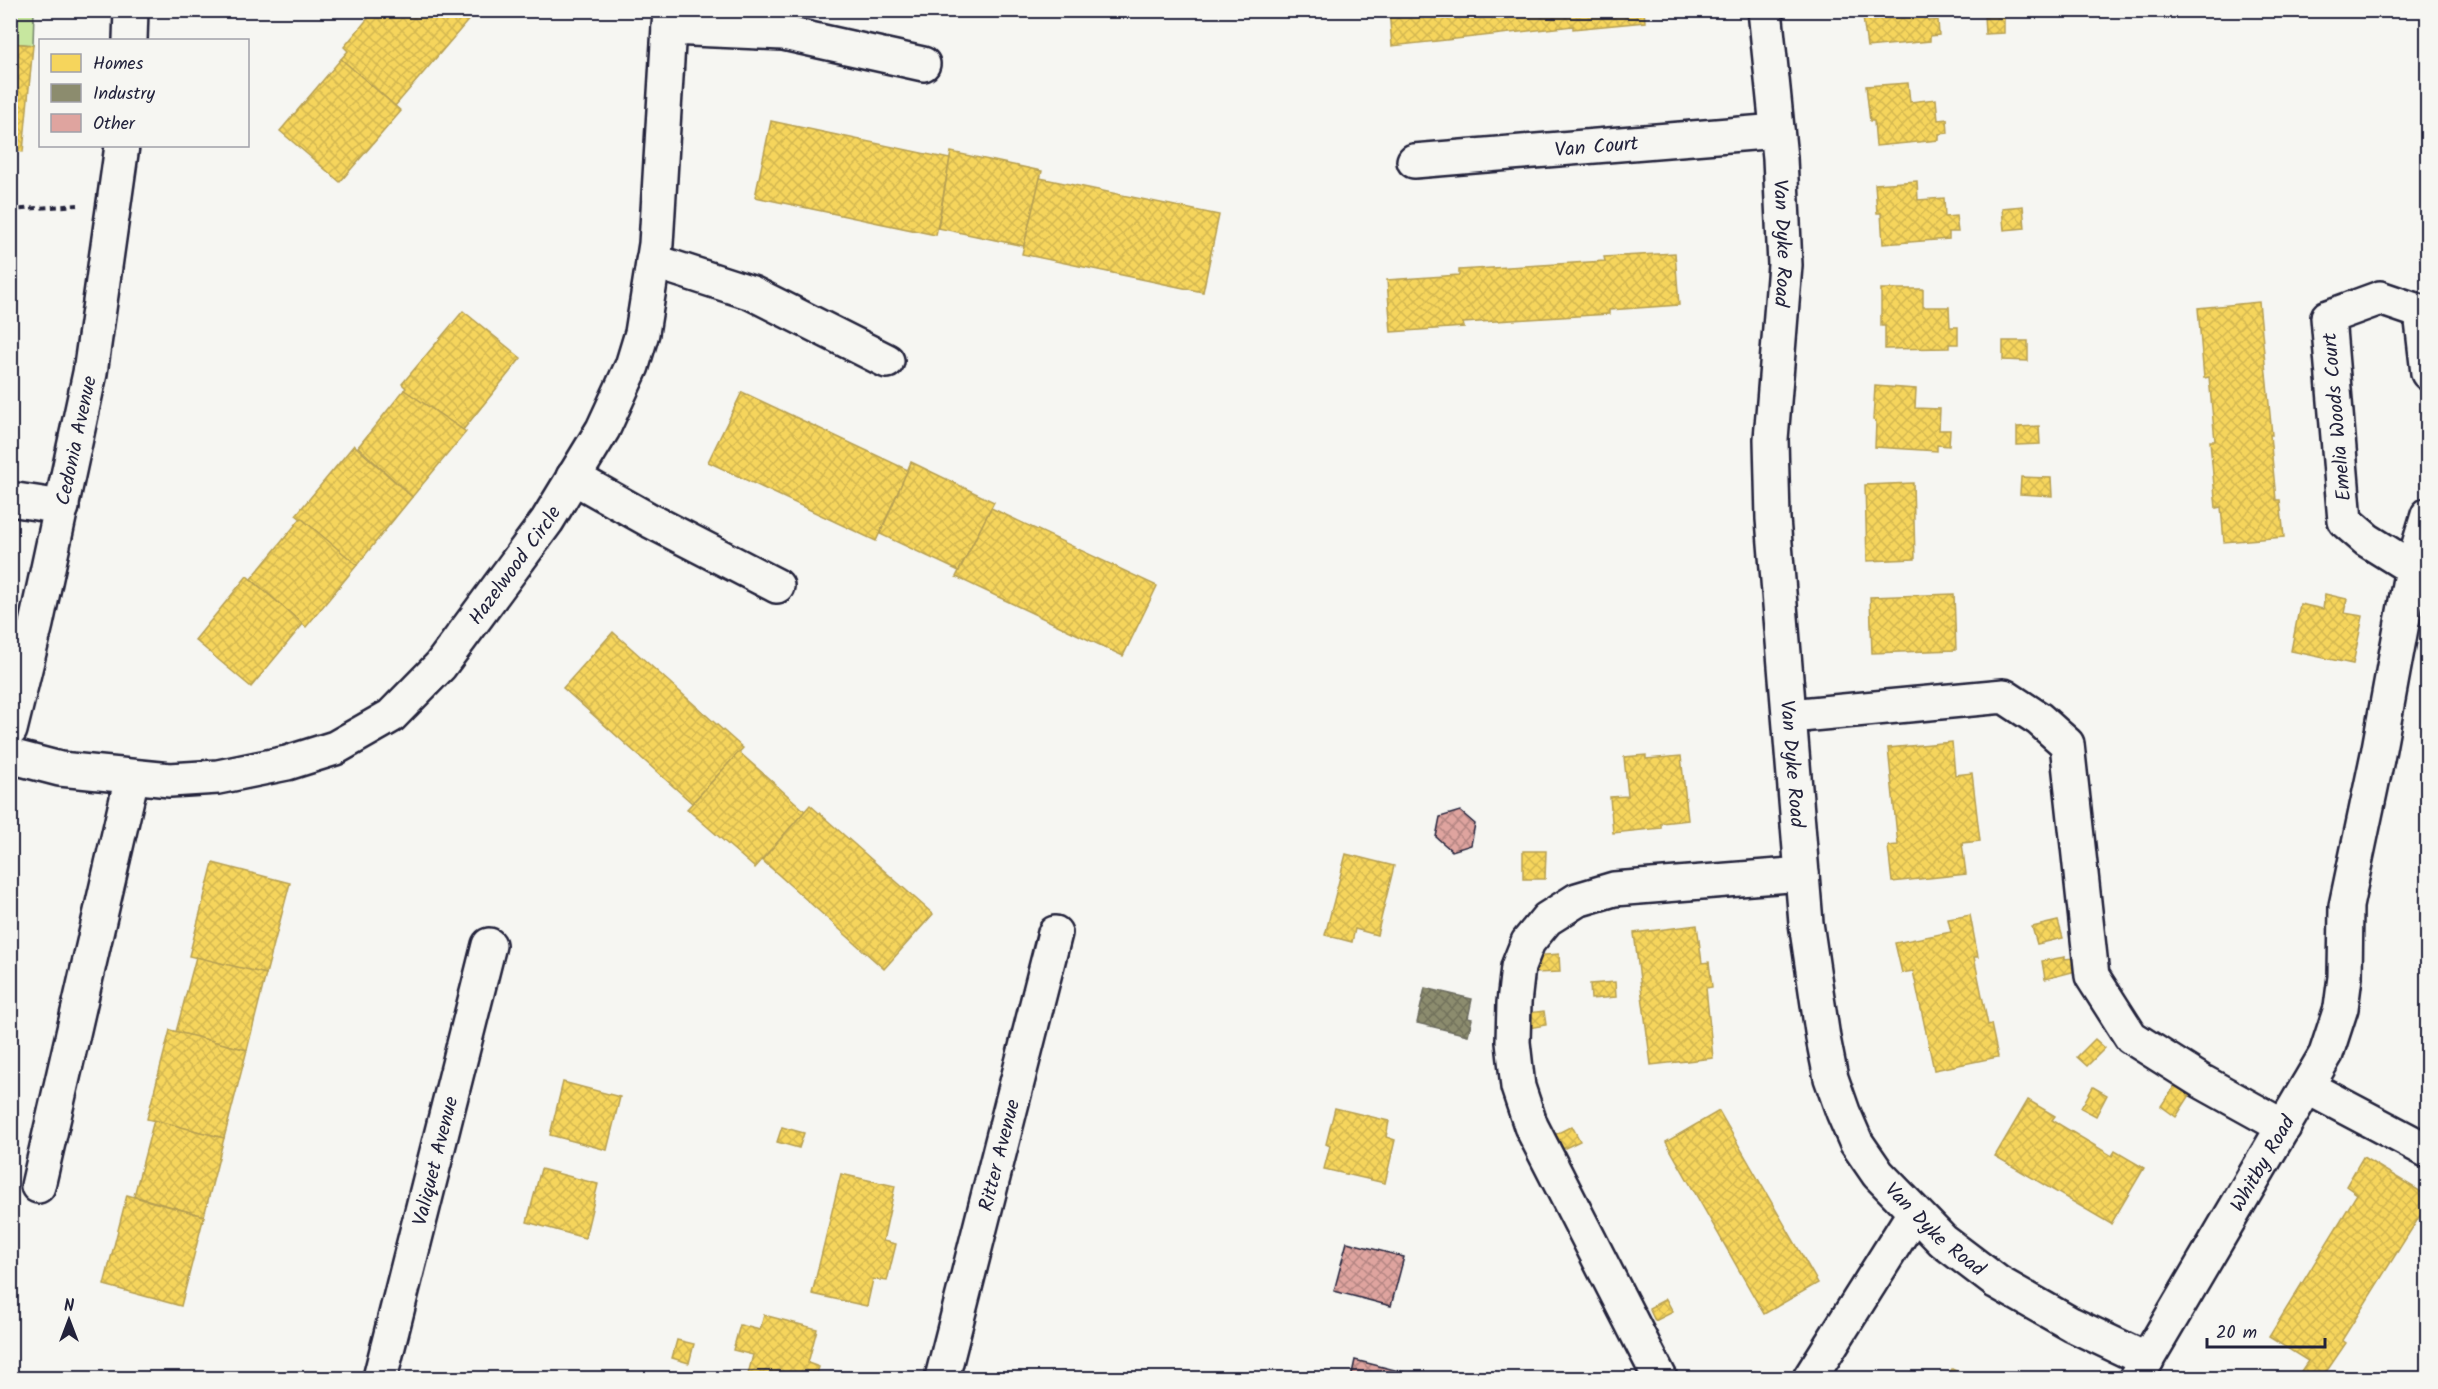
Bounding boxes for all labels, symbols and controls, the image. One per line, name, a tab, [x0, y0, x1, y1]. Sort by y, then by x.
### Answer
legend	[39, 39, 249, 147]
text: Homes	[93, 50, 144, 79]
text: Industry	[93, 80, 155, 109]
text: Other	[93, 110, 136, 139]
street label: Van Court	[1553, 129, 1640, 167]
street label: Van Dyke Road	[1763, 179, 1799, 309]
street label: Emelia Woods Court	[2315, 331, 2361, 502]
street label: Cedonia Avenue	[48, 373, 107, 509]
street label: Hazelwood Circle	[461, 500, 571, 633]
street label: Van Dyke Road	[1770, 699, 1812, 830]
street label: Valiquet Avenue	[405, 1093, 468, 1229]
street label: Ritter Avenue	[971, 1096, 1030, 1215]
street label: Whitby Road	[2223, 1109, 2305, 1218]
street label: Van Dyke Road	[1876, 1176, 1992, 1286]
north arrow	[39, 1290, 99, 1350]
text: N	[64, 1294, 74, 1319]
scale bar	[2207, 1311, 2326, 1349]
text: 20 m	[2216, 1319, 2257, 1348]

